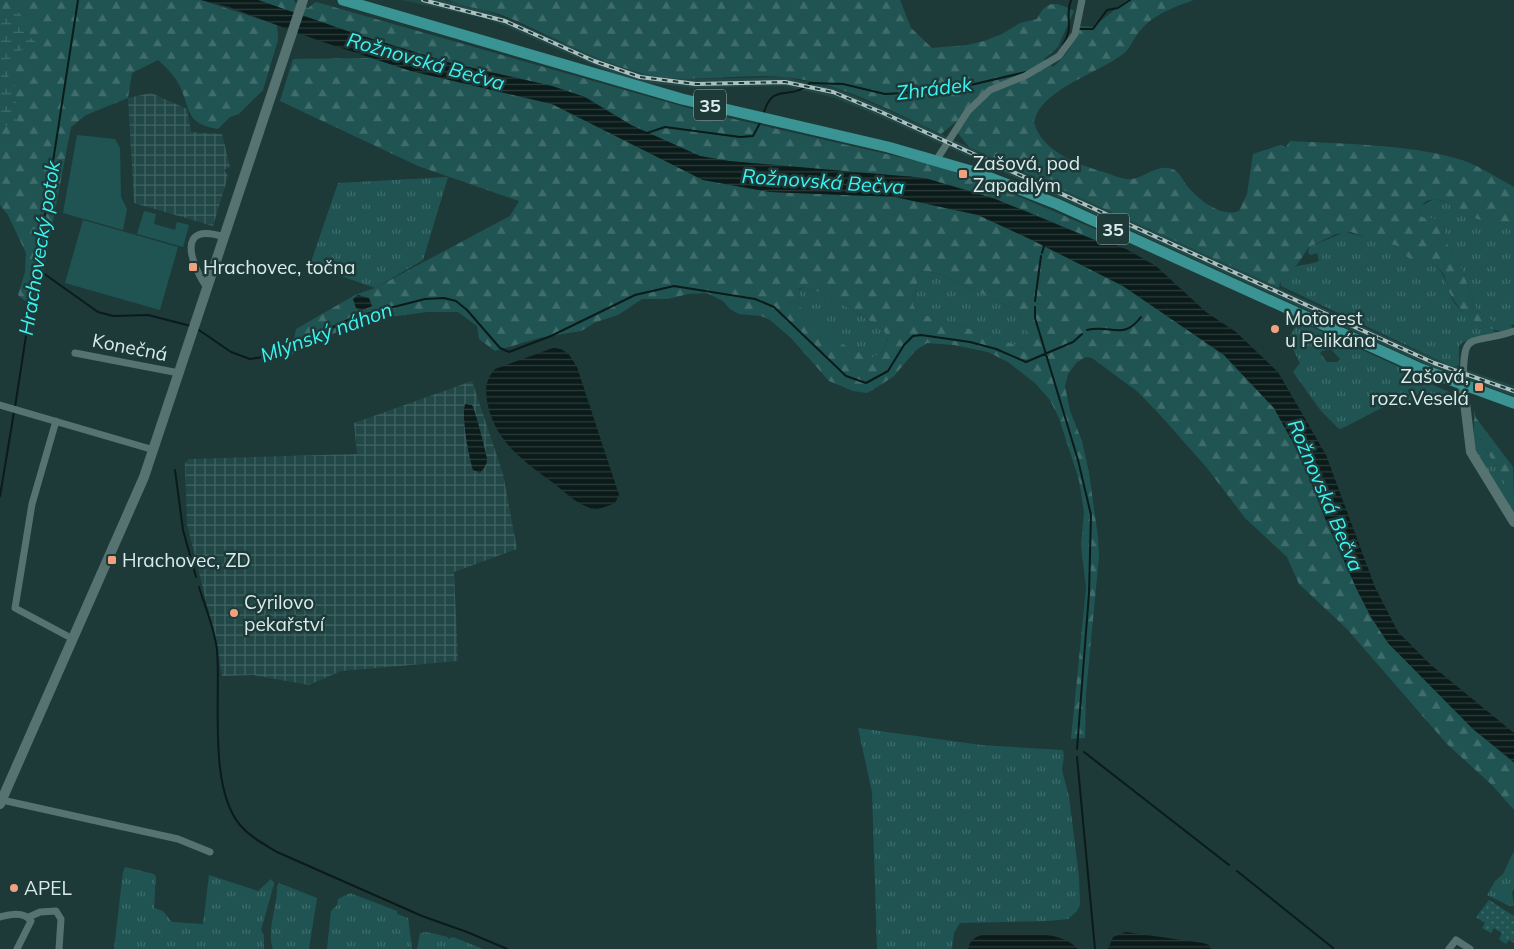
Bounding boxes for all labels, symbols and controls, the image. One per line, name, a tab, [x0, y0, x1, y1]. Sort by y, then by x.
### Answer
water label: Rožnovská Bečva	[344, 27, 508, 95]
water label: Zhrádek	[895, 71, 974, 105]
road number: 35	[694, 90, 726, 120]
place label: Zašová, pod Zapadlým	[973, 151, 1080, 197]
water label: Hrachovecký potok	[13, 158, 65, 337]
water label: Rožnovská Bečva	[741, 163, 905, 199]
marker: Zašová, pod Zapadlým	[957, 168, 969, 180]
road number: 35	[1097, 213, 1129, 244]
place label: Hrachovec, točna	[203, 255, 356, 279]
marker: Hrachovec, točna	[187, 261, 199, 273]
water label: Mlýnský náhon	[257, 297, 395, 367]
place label: Motorest u Pelikána	[1285, 306, 1376, 352]
marker: Motorest u Pelikána	[1269, 323, 1281, 335]
street label: Konečná	[90, 328, 170, 366]
place label: Zašová, rozc.Veselá	[1371, 364, 1469, 410]
marker: Zašová, rozc.Veselá	[1473, 381, 1485, 393]
water label: Rožnovská Bečva	[1283, 415, 1369, 575]
place label: Hrachovec, ZD	[122, 548, 251, 572]
marker: Hrachovec, ZD	[106, 554, 118, 566]
place label: Cyrilovo pekařství	[244, 590, 326, 636]
marker: Cyrilovo pekařství	[228, 607, 240, 619]
place label: APEL	[24, 876, 73, 900]
marker: APEL	[8, 882, 20, 894]

